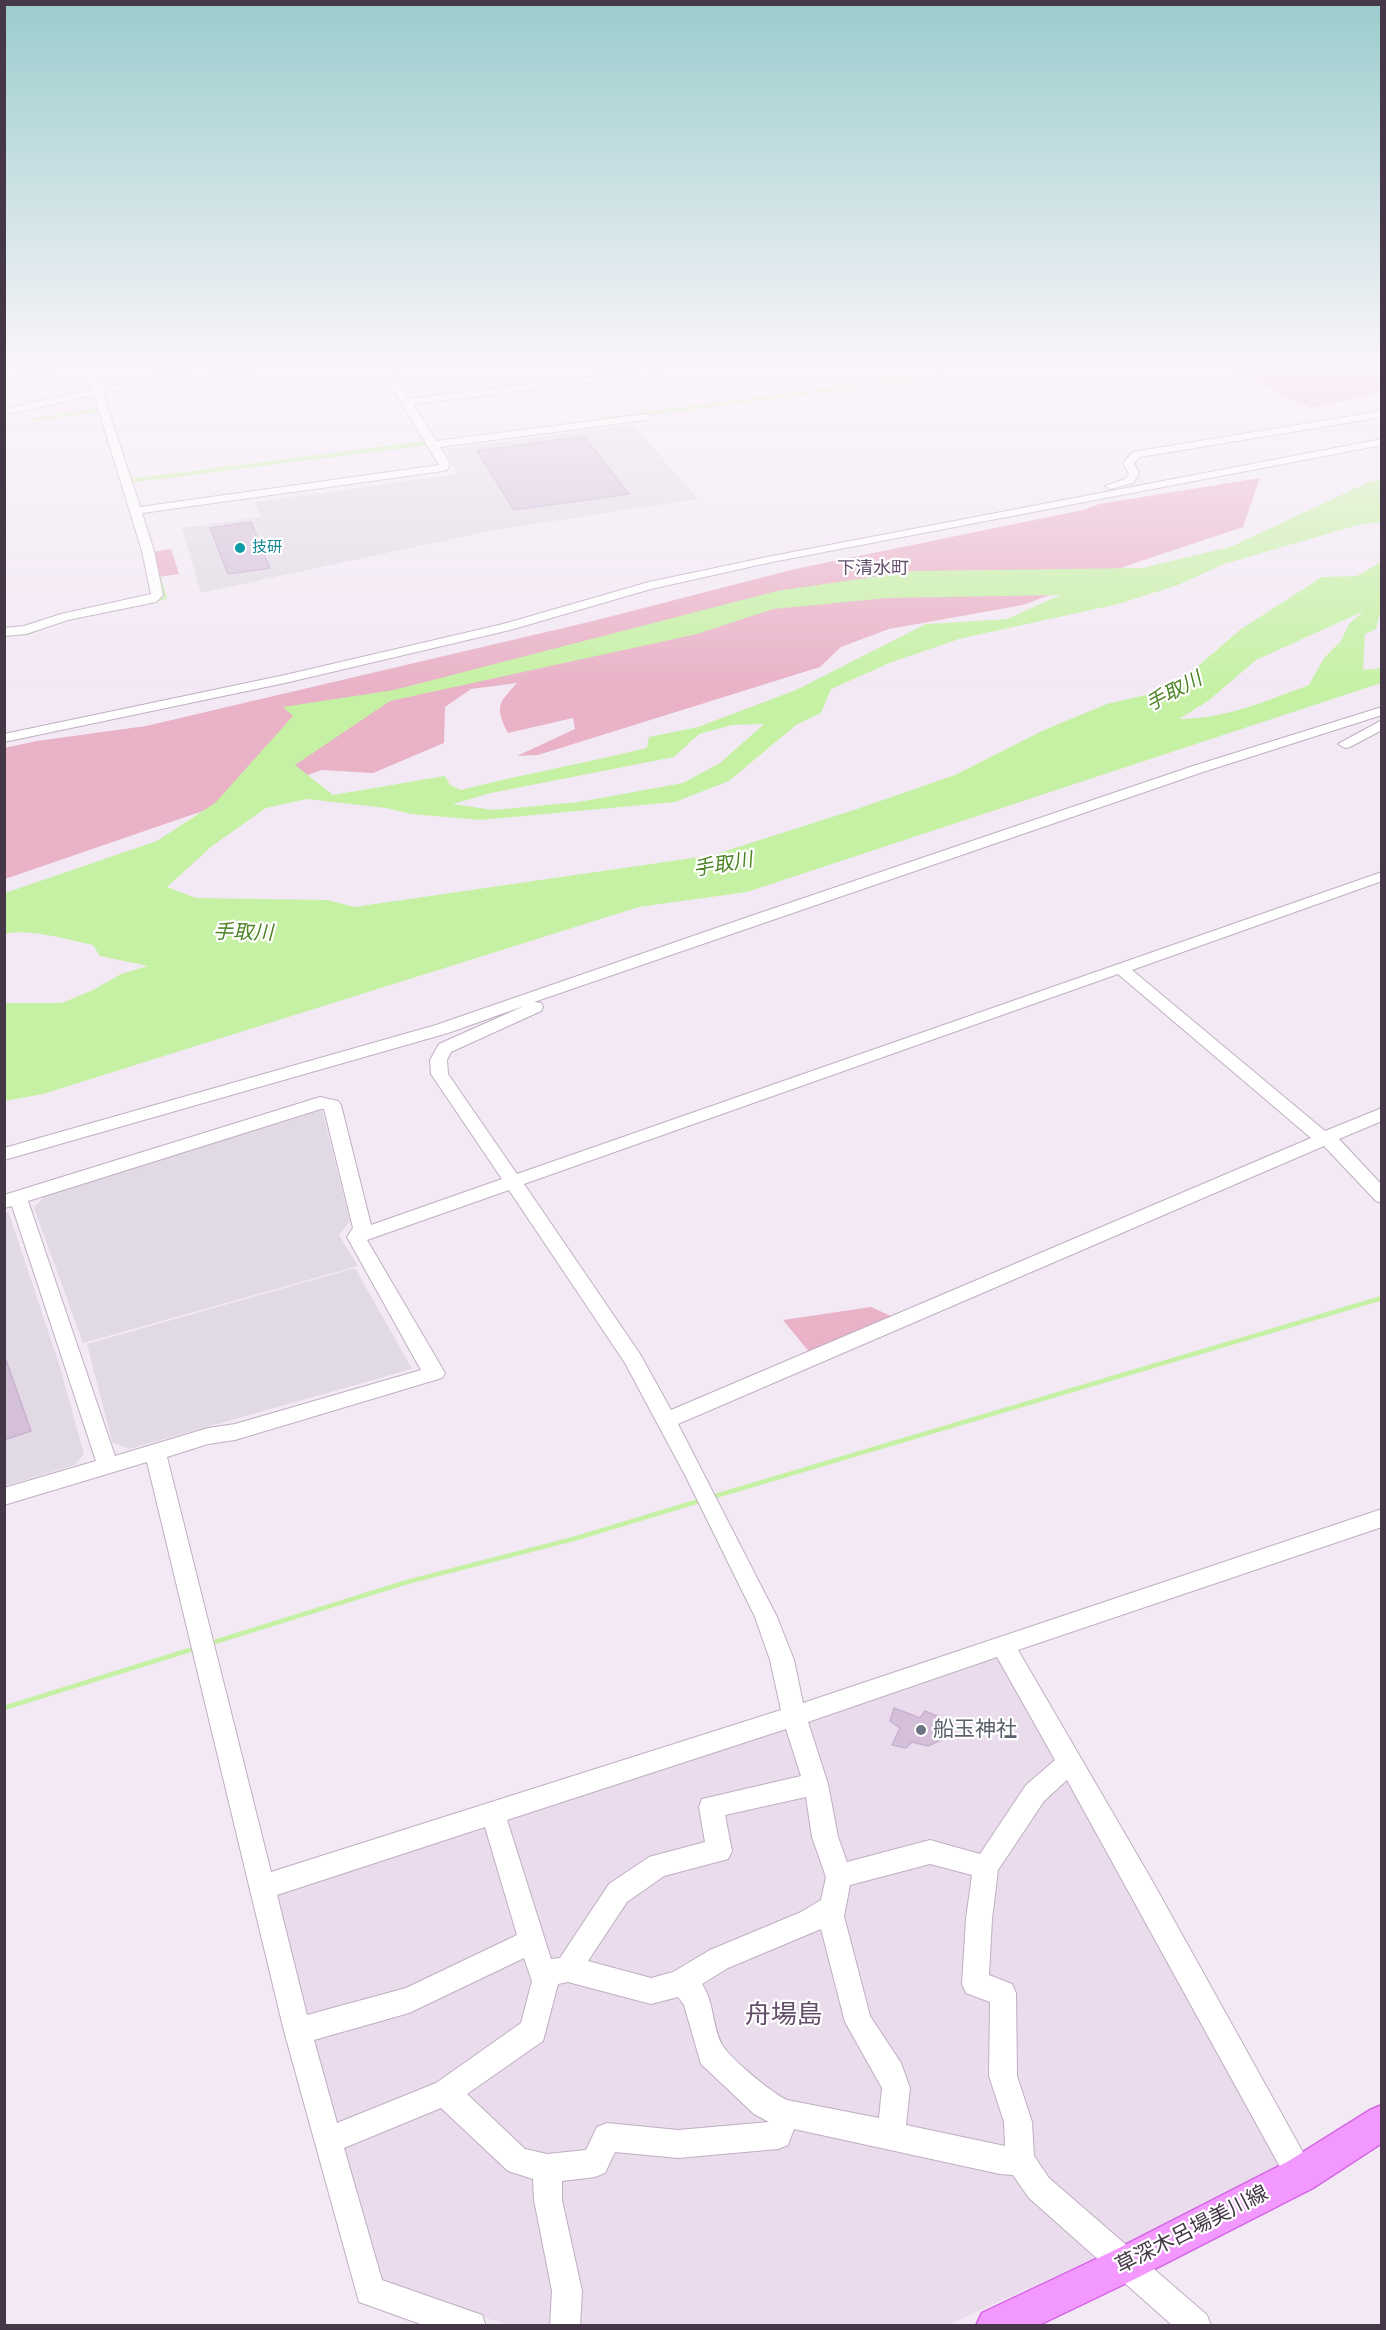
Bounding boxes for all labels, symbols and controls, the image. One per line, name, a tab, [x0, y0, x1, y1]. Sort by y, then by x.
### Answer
place label: 技研	[252, 539, 282, 557]
marker: 技研	[233, 541, 247, 555]
district label: 下清水町	[837, 558, 909, 580]
water label: 手取川	[1142, 667, 1206, 717]
water label: 手取川	[691, 848, 755, 882]
water label: 手取川	[213, 920, 273, 946]
place label: 船玉神社	[933, 1717, 1017, 1743]
marker: 船玉神社	[914, 1723, 928, 1737]
district label: 舟場島	[745, 2000, 823, 2032]
street label: 草深木呂場美川線	[1111, 2181, 1273, 2279]

